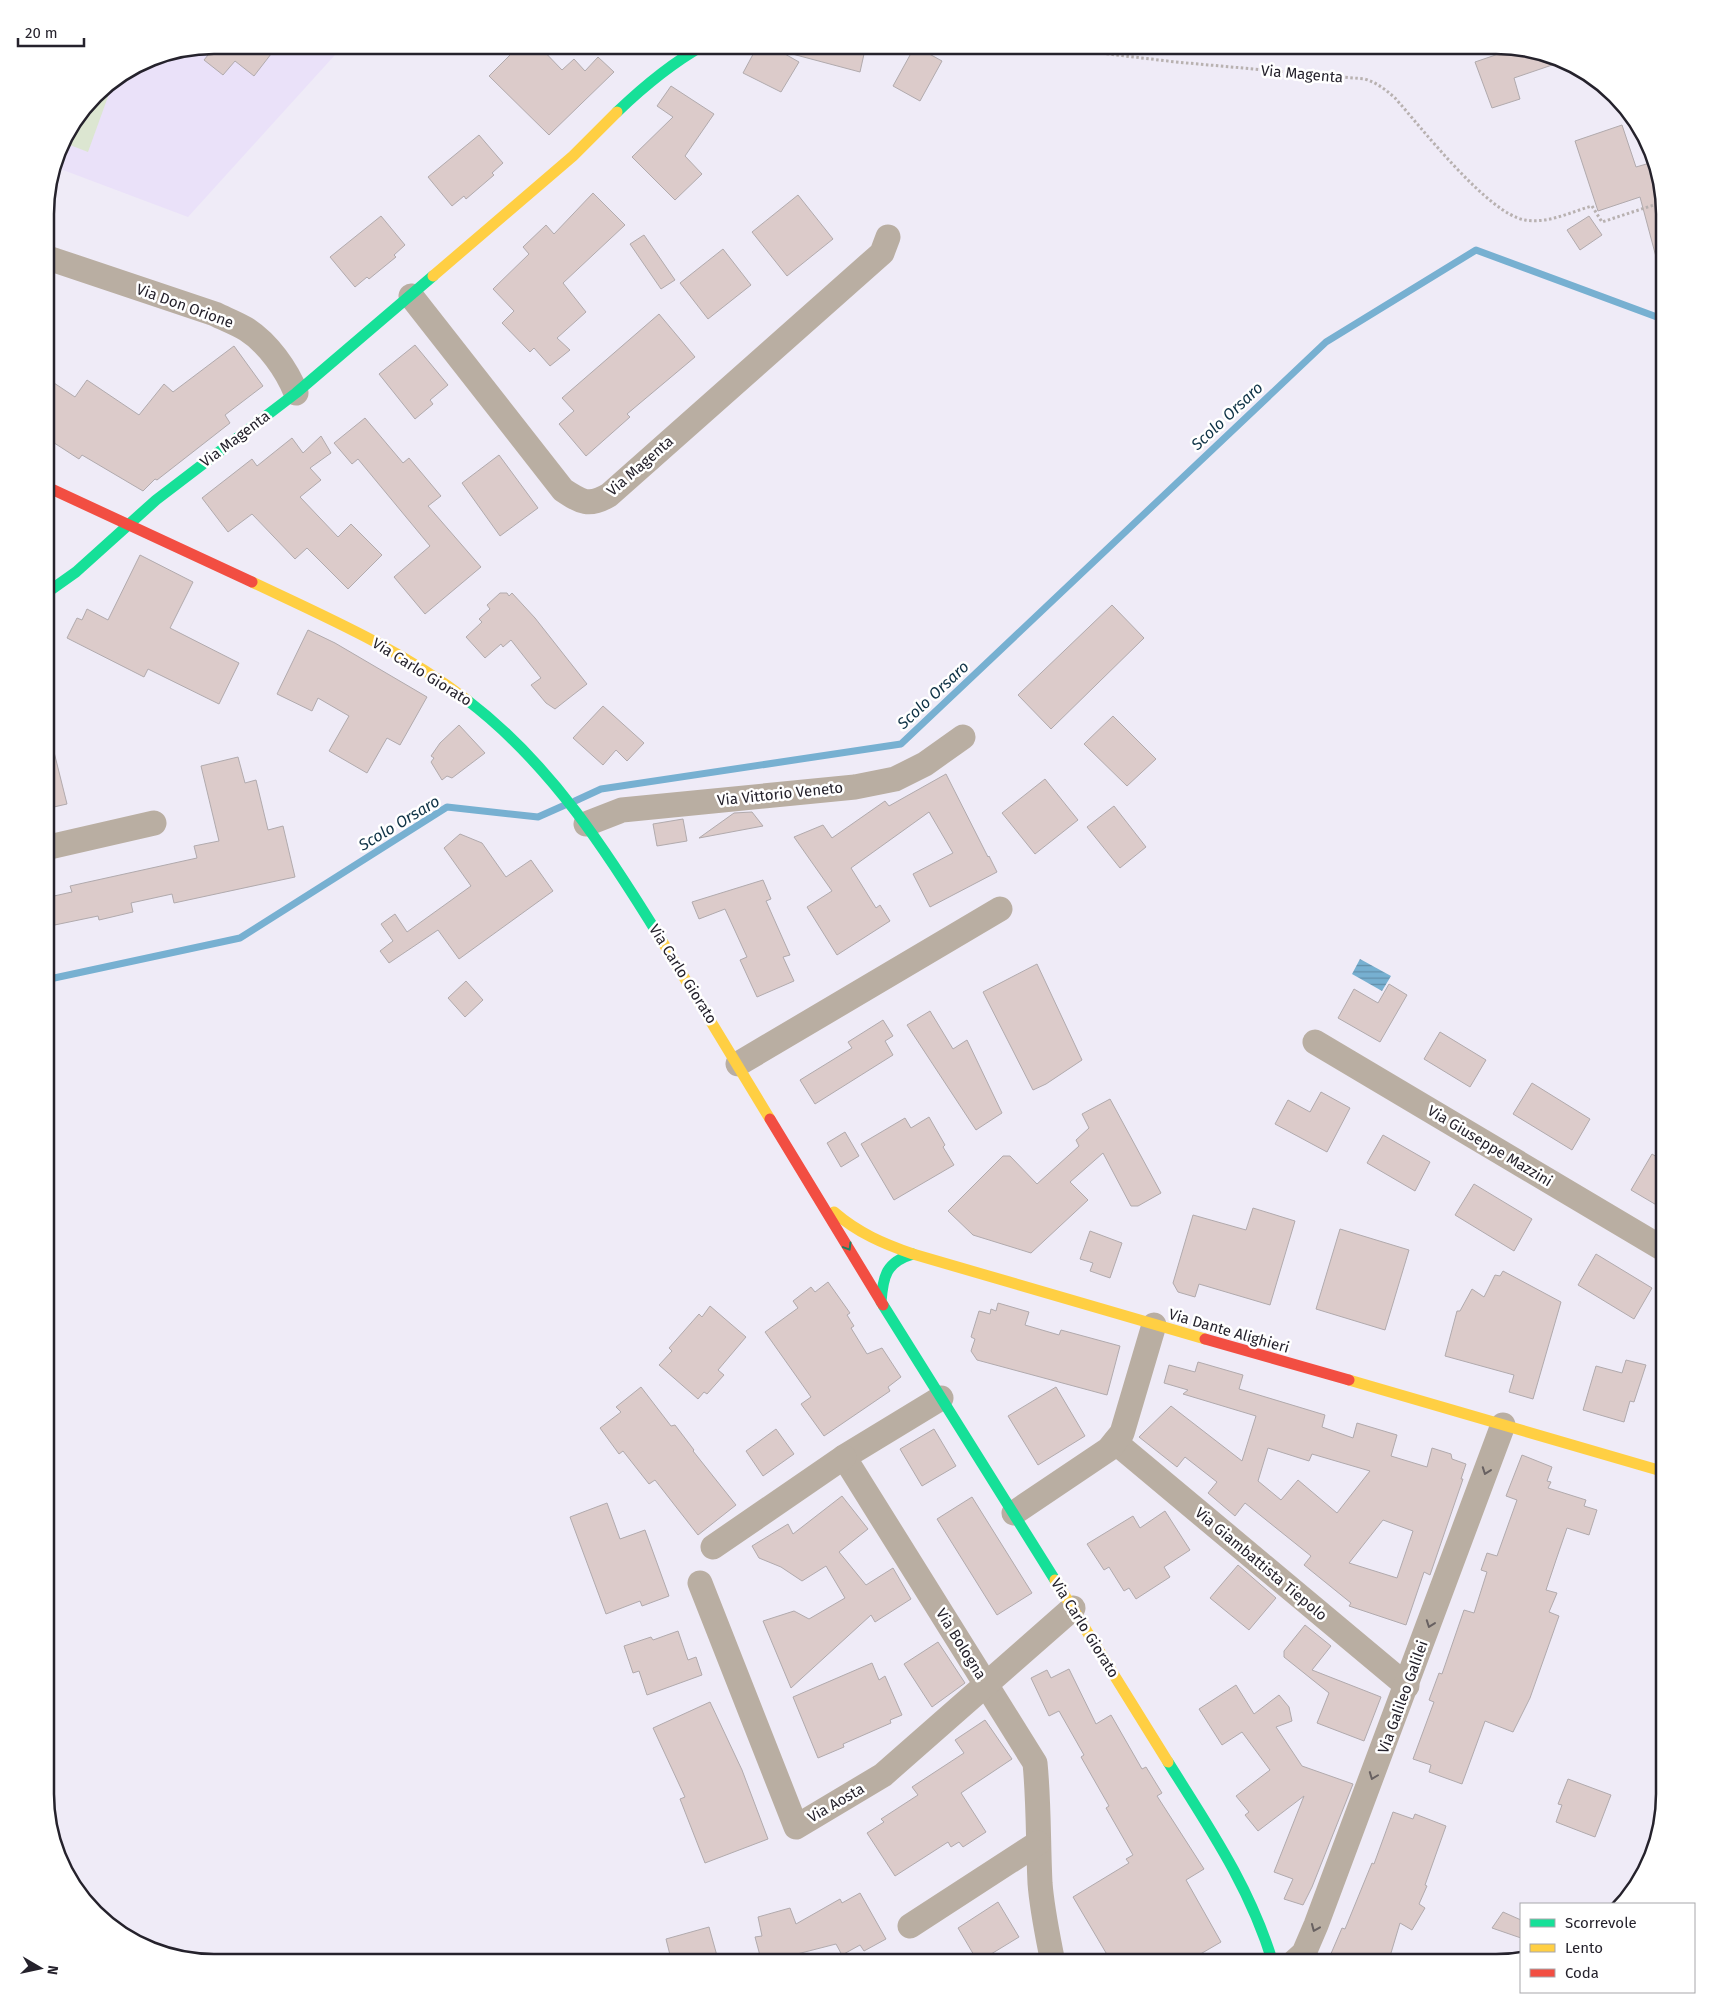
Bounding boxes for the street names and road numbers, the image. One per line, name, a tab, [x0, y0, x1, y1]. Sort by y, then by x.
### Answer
street label: Via Magenta	[1260, 61, 1344, 87]
street label: Via Don Orione	[134, 280, 236, 332]
street label: Via Magenta	[197, 407, 273, 471]
street label: Via Magenta	[603, 432, 677, 500]
street label: Via Carlo Giorato	[369, 634, 475, 710]
street label: Via Vittorio Veneto	[716, 778, 844, 810]
street label: Via Carlo Giorato	[645, 921, 721, 1027]
street label: Via Giuseppe Mazzini	[1424, 1102, 1556, 1190]
street label: Via Dante Alighieri	[1167, 1305, 1291, 1357]
street label: Via Giambattista Tiepolo	[1191, 1504, 1331, 1624]
street label: Via Carlo Giorato	[1047, 1575, 1123, 1681]
street label: Via Bologna	[932, 1605, 990, 1683]
street label: Via Galileo Galilei	[1374, 1638, 1432, 1756]
street label: Via Aosta	[804, 1780, 868, 1826]

